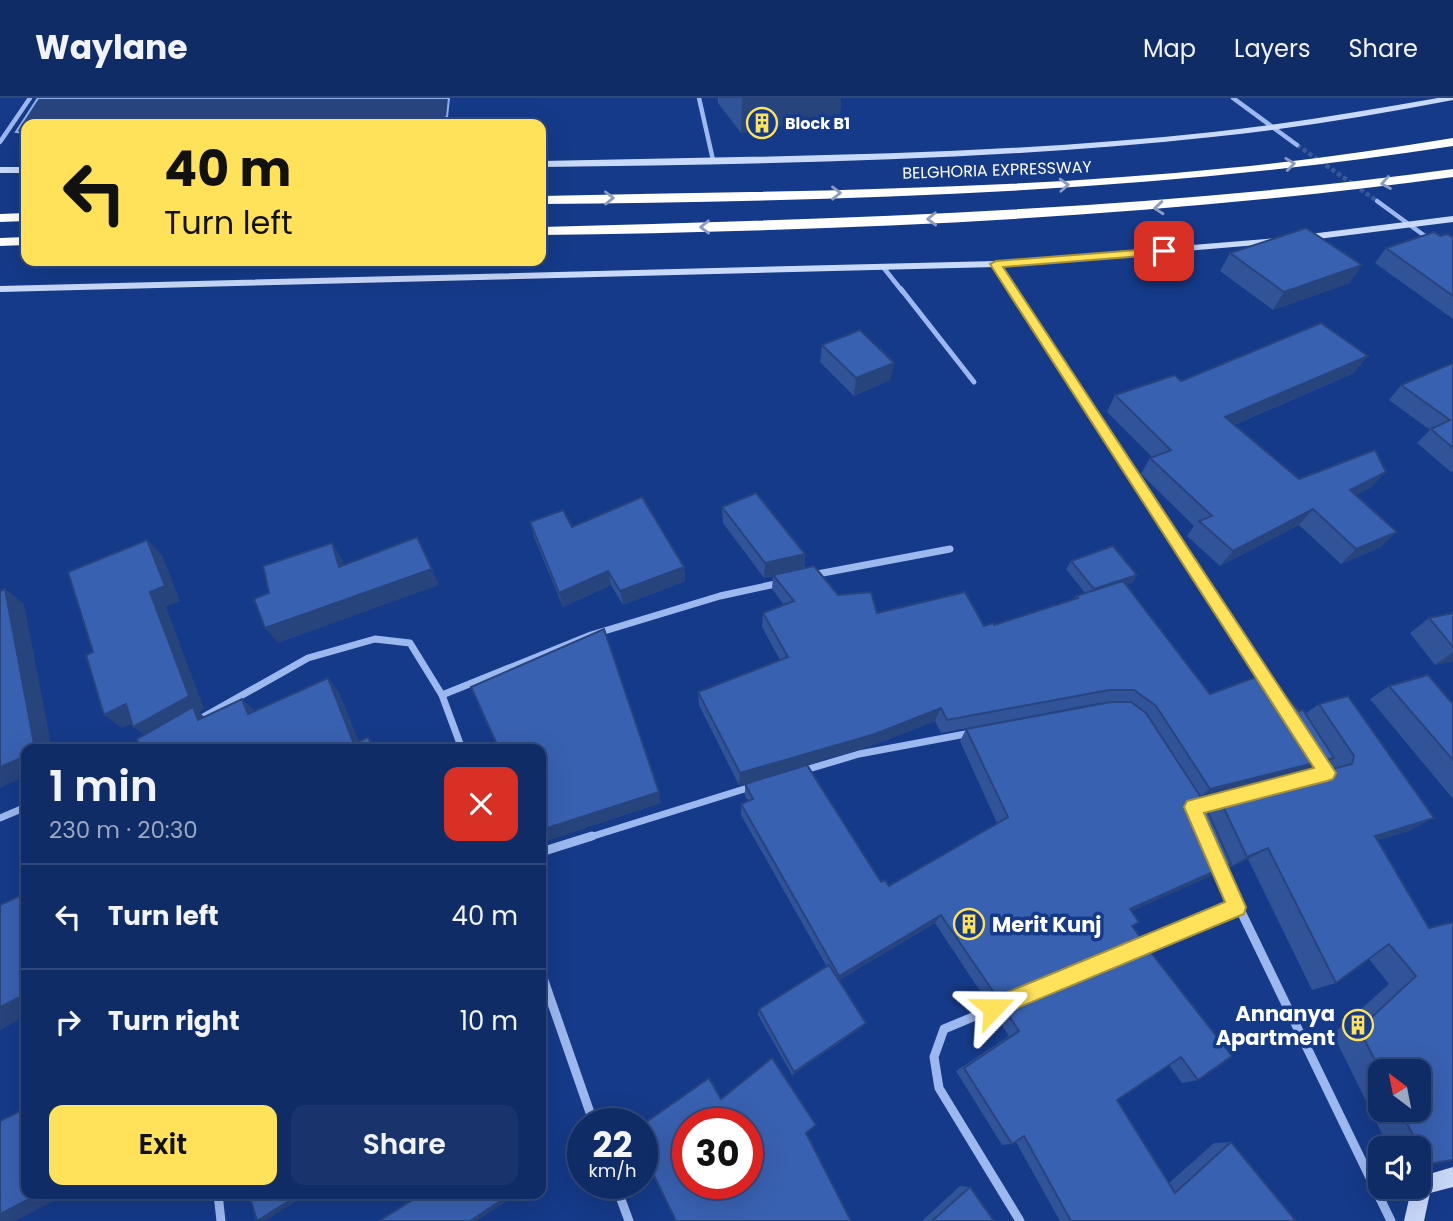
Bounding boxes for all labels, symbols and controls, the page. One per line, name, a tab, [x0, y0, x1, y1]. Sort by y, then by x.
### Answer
text: Waylane	[35, 24, 188, 71]
text: Map	[1143, 32, 1196, 65]
text: Layers	[1234, 32, 1310, 65]
text: Share	[1348, 32, 1418, 65]
building icon: Block B1	[745, 106, 779, 140]
place label: Block B1	[785, 112, 850, 135]
text: 40 m	[164, 135, 291, 203]
icon: left	[49, 147, 140, 238]
street label: BELGHORIA EXPRESSWAY	[902, 155, 1093, 185]
one-way arrow	[1284, 157, 1296, 172]
one-way arrow	[1380, 175, 1391, 190]
one-way arrow	[1059, 177, 1070, 192]
one-way arrow	[831, 185, 842, 200]
one-way arrow	[604, 191, 615, 206]
text: Turn left	[164, 200, 293, 245]
one-way arrow	[1154, 200, 1165, 215]
one-way arrow	[926, 212, 937, 227]
one-way arrow	[699, 219, 710, 234]
pin	[1134, 221, 1194, 281]
icon: arrive	[1145, 232, 1183, 270]
text: 1 min	[49, 757, 158, 816]
button: close	[444, 767, 518, 841]
text: 230 m · 20:30	[49, 814, 198, 846]
icon: left	[49, 898, 87, 936]
text: Turn left	[108, 898, 219, 934]
text: 40 m	[452, 898, 518, 934]
building icon: Merit Kunj	[952, 907, 986, 941]
place label: Merit Kunj	[992, 910, 1102, 939]
position arrow	[956, 971, 1030, 1045]
place label: Annanya Apartment	[1216, 999, 1335, 1052]
icon: right	[49, 1003, 87, 1041]
text: Turn right	[108, 1003, 240, 1039]
text: 10 m	[460, 1003, 518, 1039]
building icon: Annanya Apartment	[1341, 1008, 1375, 1042]
north arrow	[1368, 1059, 1432, 1122]
map controls	[1368, 1059, 1431, 1199]
button: Exit	[49, 1105, 277, 1185]
button: Share	[291, 1105, 518, 1185]
speed limit sign: 30	[672, 1108, 763, 1199]
text: 22	[593, 1120, 632, 1169]
button: sound	[1368, 1136, 1431, 1199]
text: km/h	[589, 1158, 636, 1183]

